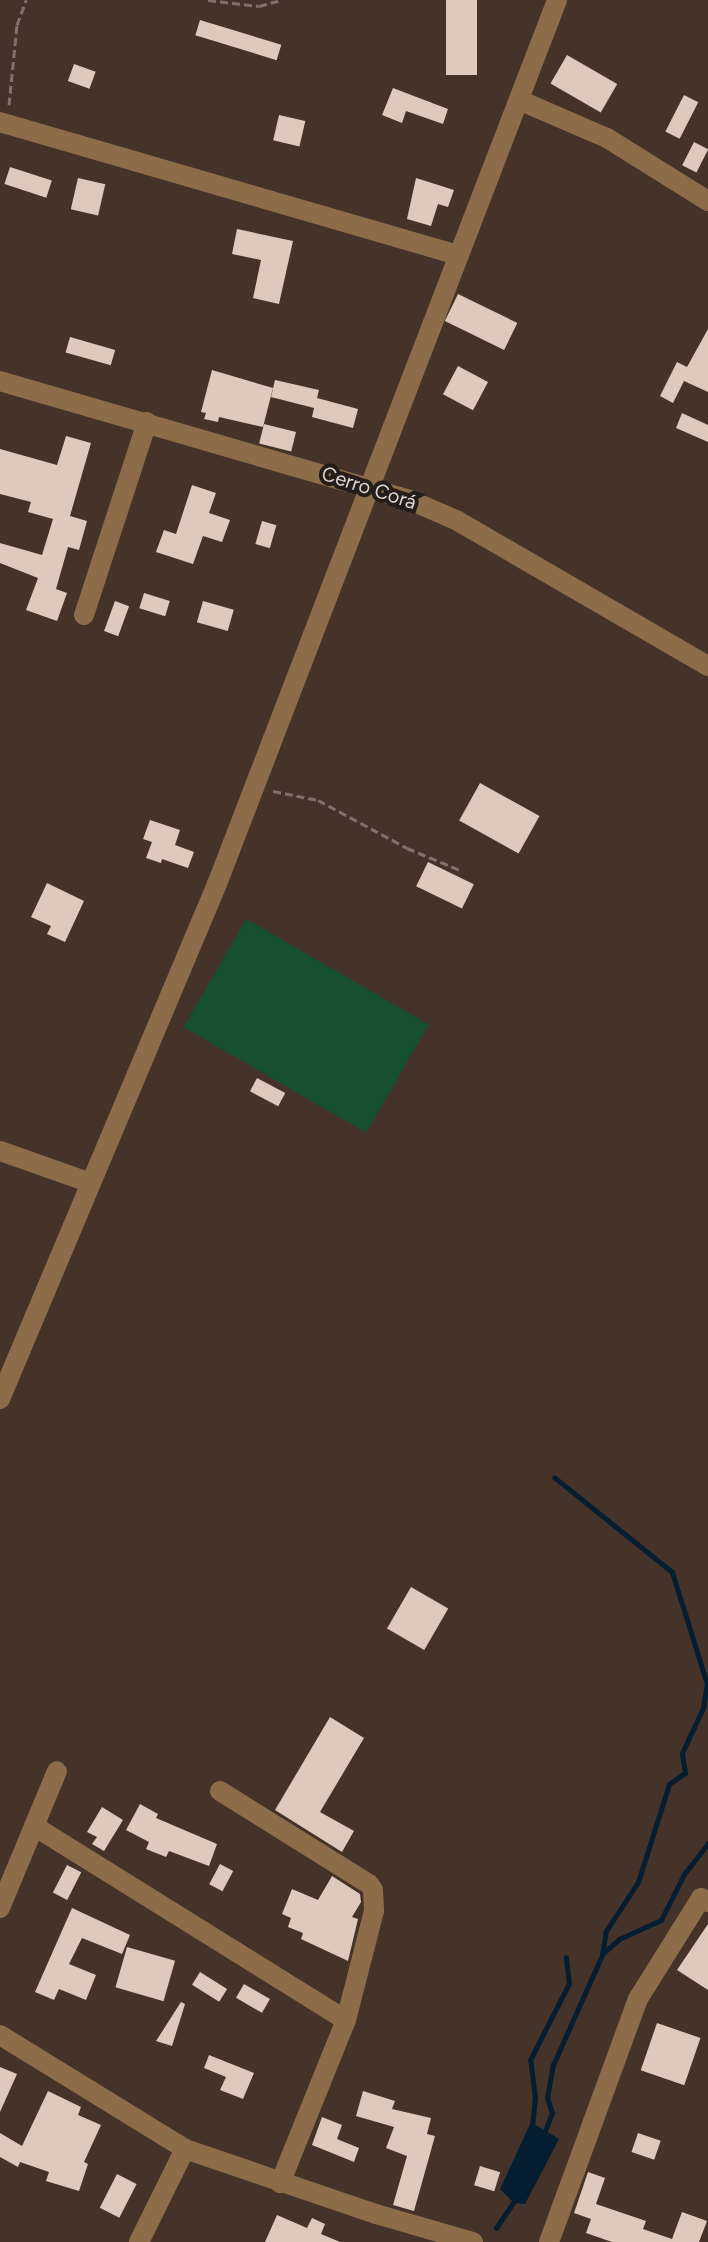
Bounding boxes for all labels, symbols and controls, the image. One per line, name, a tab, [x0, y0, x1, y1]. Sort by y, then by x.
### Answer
street label: Cerro Corá	[319, 461, 419, 515]

